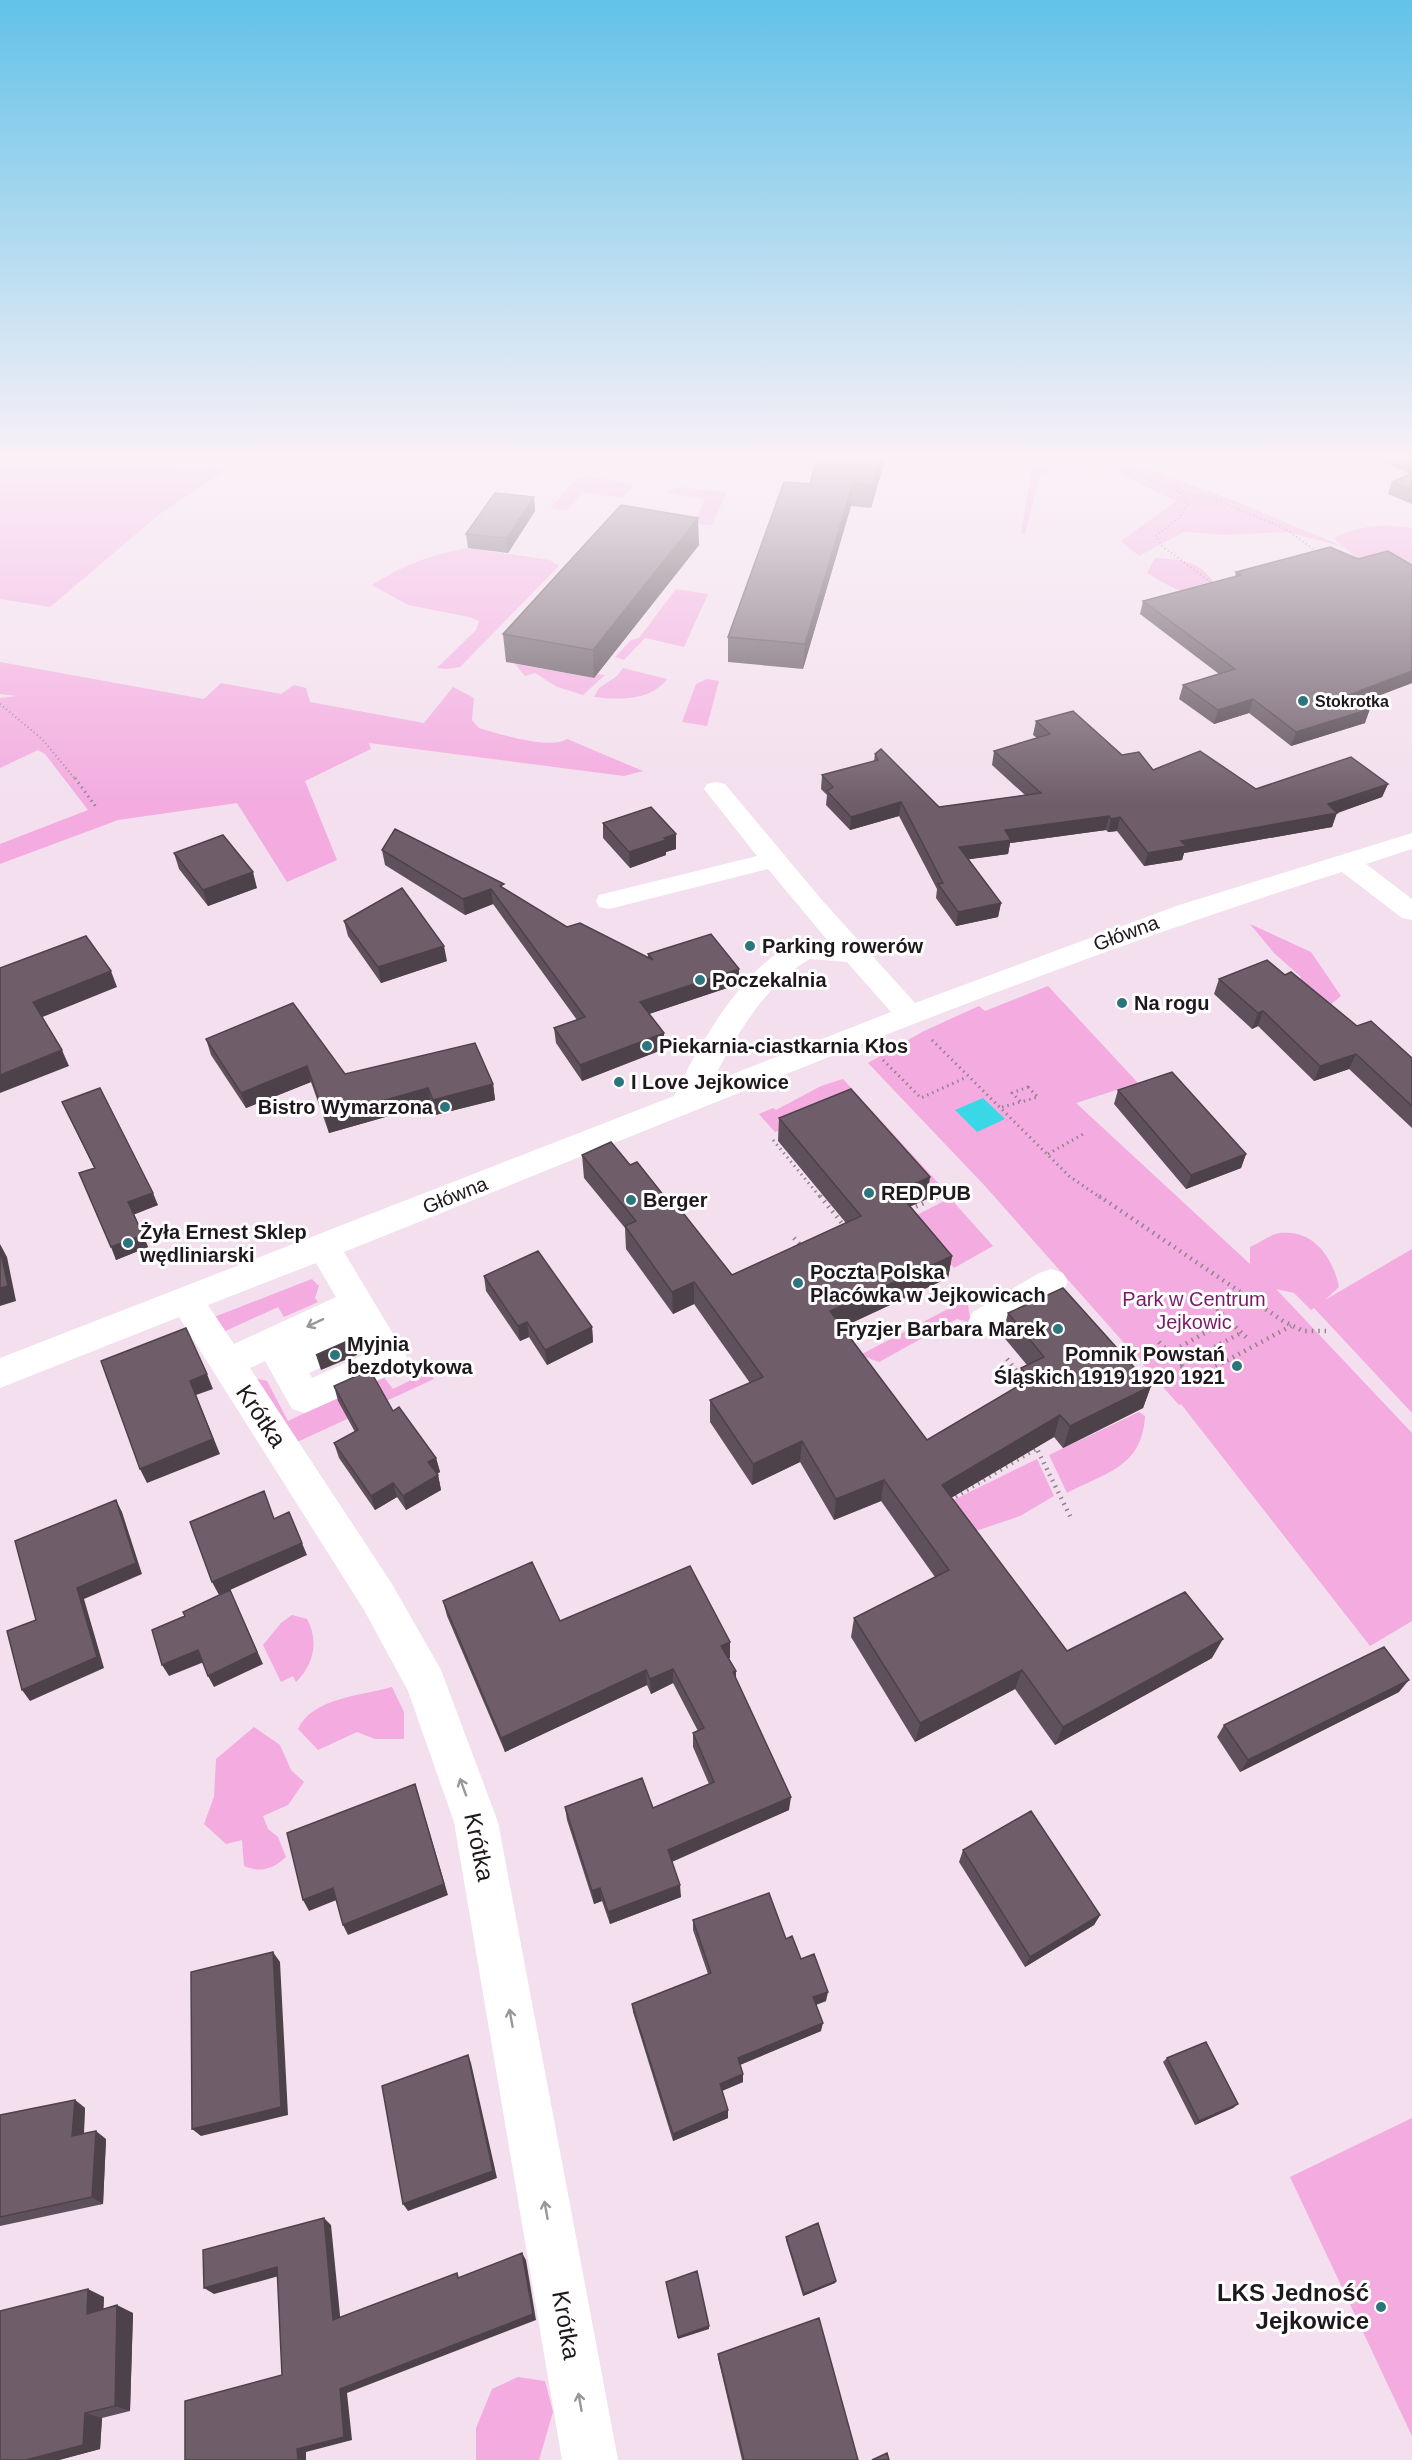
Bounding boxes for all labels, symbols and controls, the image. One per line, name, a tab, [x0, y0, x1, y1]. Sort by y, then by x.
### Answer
place label: Stokrotka	[1315, 693, 1389, 710]
marker: Stokrotka	[1296, 694, 1310, 708]
street label: Główna	[1090, 911, 1162, 955]
place label: Parking rowerów	[762, 935, 924, 957]
marker: Parking rowerów	[743, 939, 757, 953]
place label: Poczekalnia	[712, 969, 827, 991]
marker: Poczekalnia	[693, 973, 707, 987]
place label: Na rogu	[1134, 992, 1210, 1014]
marker: Na rogu	[1115, 996, 1129, 1010]
place label: Piekarnia-ciastkarnia Kłos	[659, 1035, 908, 1057]
marker: Piekarnia-ciastkarnia Kłos	[640, 1039, 654, 1053]
place label: I Love Jejkowice	[631, 1071, 789, 1093]
marker: I Love Jejkowice	[612, 1075, 626, 1089]
place label: Bistro Wymarzona	[258, 1096, 434, 1118]
marker: Bistro Wymarzona	[438, 1100, 452, 1114]
street label: Główna	[419, 1172, 491, 1218]
place label: RED PUB	[881, 1182, 971, 1204]
marker: RED PUB	[862, 1186, 876, 1200]
place label: Berger	[643, 1189, 708, 1211]
marker: Berger	[624, 1193, 638, 1207]
place label: Żyła Ernest Sklep wędliniarski	[139, 1221, 307, 1266]
marker: Żyła Ernest Sklep wędliniarski	[121, 1236, 135, 1250]
place label: Poczta Polska Placówka w Jejkowicach	[810, 1261, 1046, 1306]
marker: Poczta Polska Placówka w Jejkowicach	[791, 1276, 805, 1290]
park label: Park w Centrum Jejkowic	[1122, 1288, 1266, 1333]
one-way arrow	[306, 1317, 324, 1329]
place label: Fryzjer Barbara Marek	[836, 1318, 1047, 1340]
marker: Fryzjer Barbara Marek	[1051, 1322, 1065, 1336]
place label: Myjnia bezdotykowa	[347, 1333, 473, 1378]
place label: Pomnik Powstań Śląskich 1919 1920 1921	[994, 1343, 1225, 1388]
marker: Myjnia bezdotykowa	[328, 1348, 342, 1362]
marker: Pomnik Powstań Śląskich 1919 1920 1921	[1230, 1359, 1244, 1373]
street label: Krótka	[231, 1379, 292, 1453]
one-way arrow	[457, 1778, 468, 1797]
street label: Krótka	[459, 1810, 500, 1884]
one-way arrow	[505, 2009, 516, 2029]
one-way arrow	[540, 2201, 551, 2221]
place label: LKS Jedność Jejkowice	[1217, 2279, 1369, 2334]
street label: Krótka	[547, 2288, 586, 2362]
marker: LKS Jedność Jejkowice	[1374, 2300, 1388, 2314]
one-way arrow	[574, 2393, 585, 2413]

